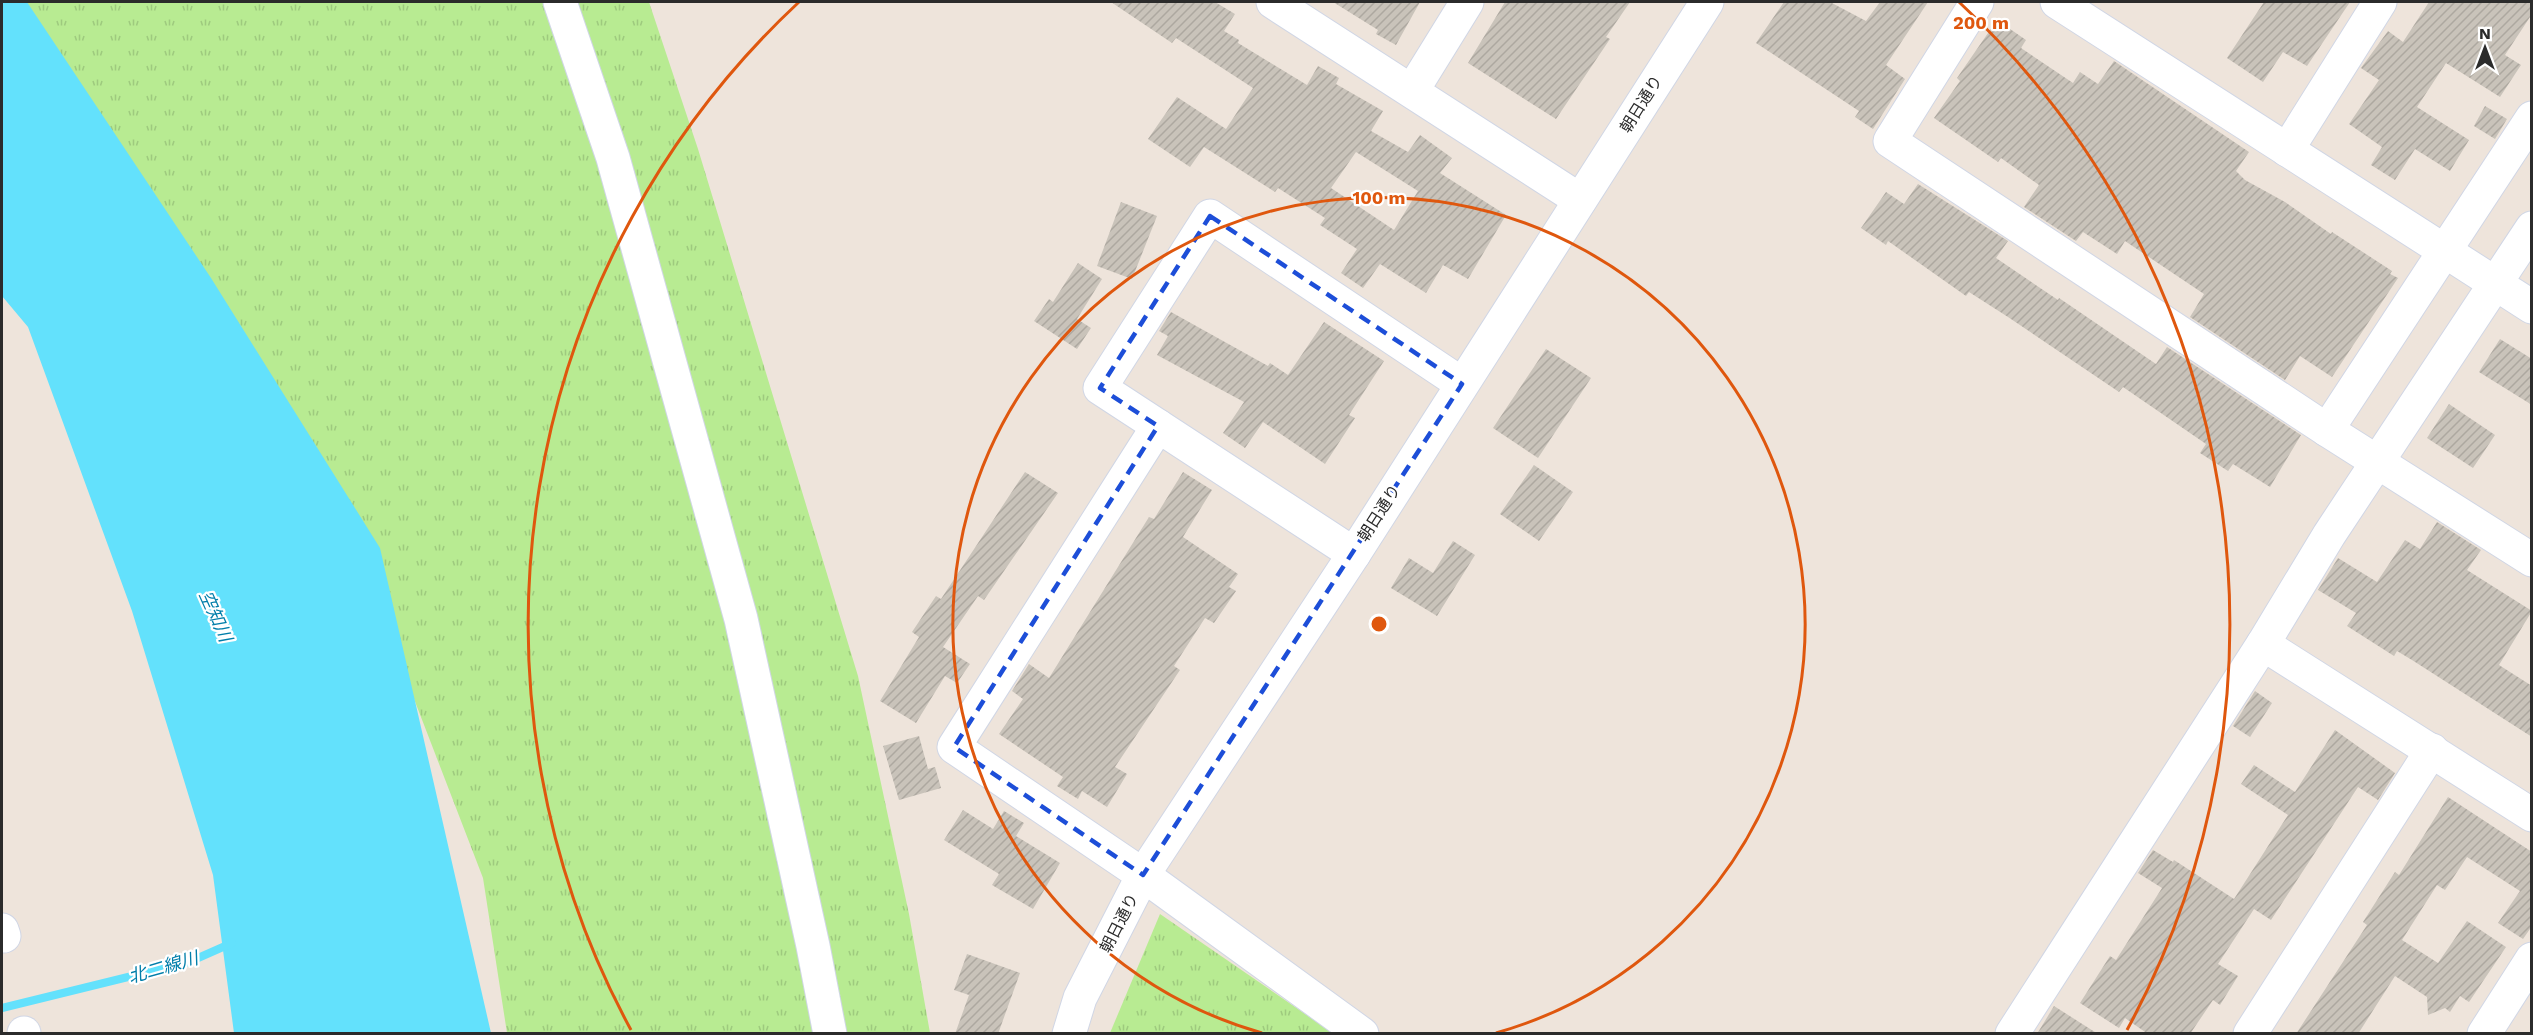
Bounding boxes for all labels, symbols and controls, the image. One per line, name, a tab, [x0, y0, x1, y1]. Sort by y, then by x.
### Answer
text: 200 m	[1953, 12, 2009, 33]
north arrow	[2455, 18, 2515, 78]
text: N	[2479, 24, 2491, 43]
street label: 朝日通り	[1616, 72, 1666, 136]
text: 100 m	[1352, 187, 1406, 208]
street label: 朝日通り	[1354, 481, 1404, 545]
water label: 空知川	[195, 587, 237, 647]
centre of rings	[1369, 614, 1389, 634]
street label: 朝日通り	[1096, 890, 1142, 956]
water label: 北二線川	[126, 946, 202, 987]

